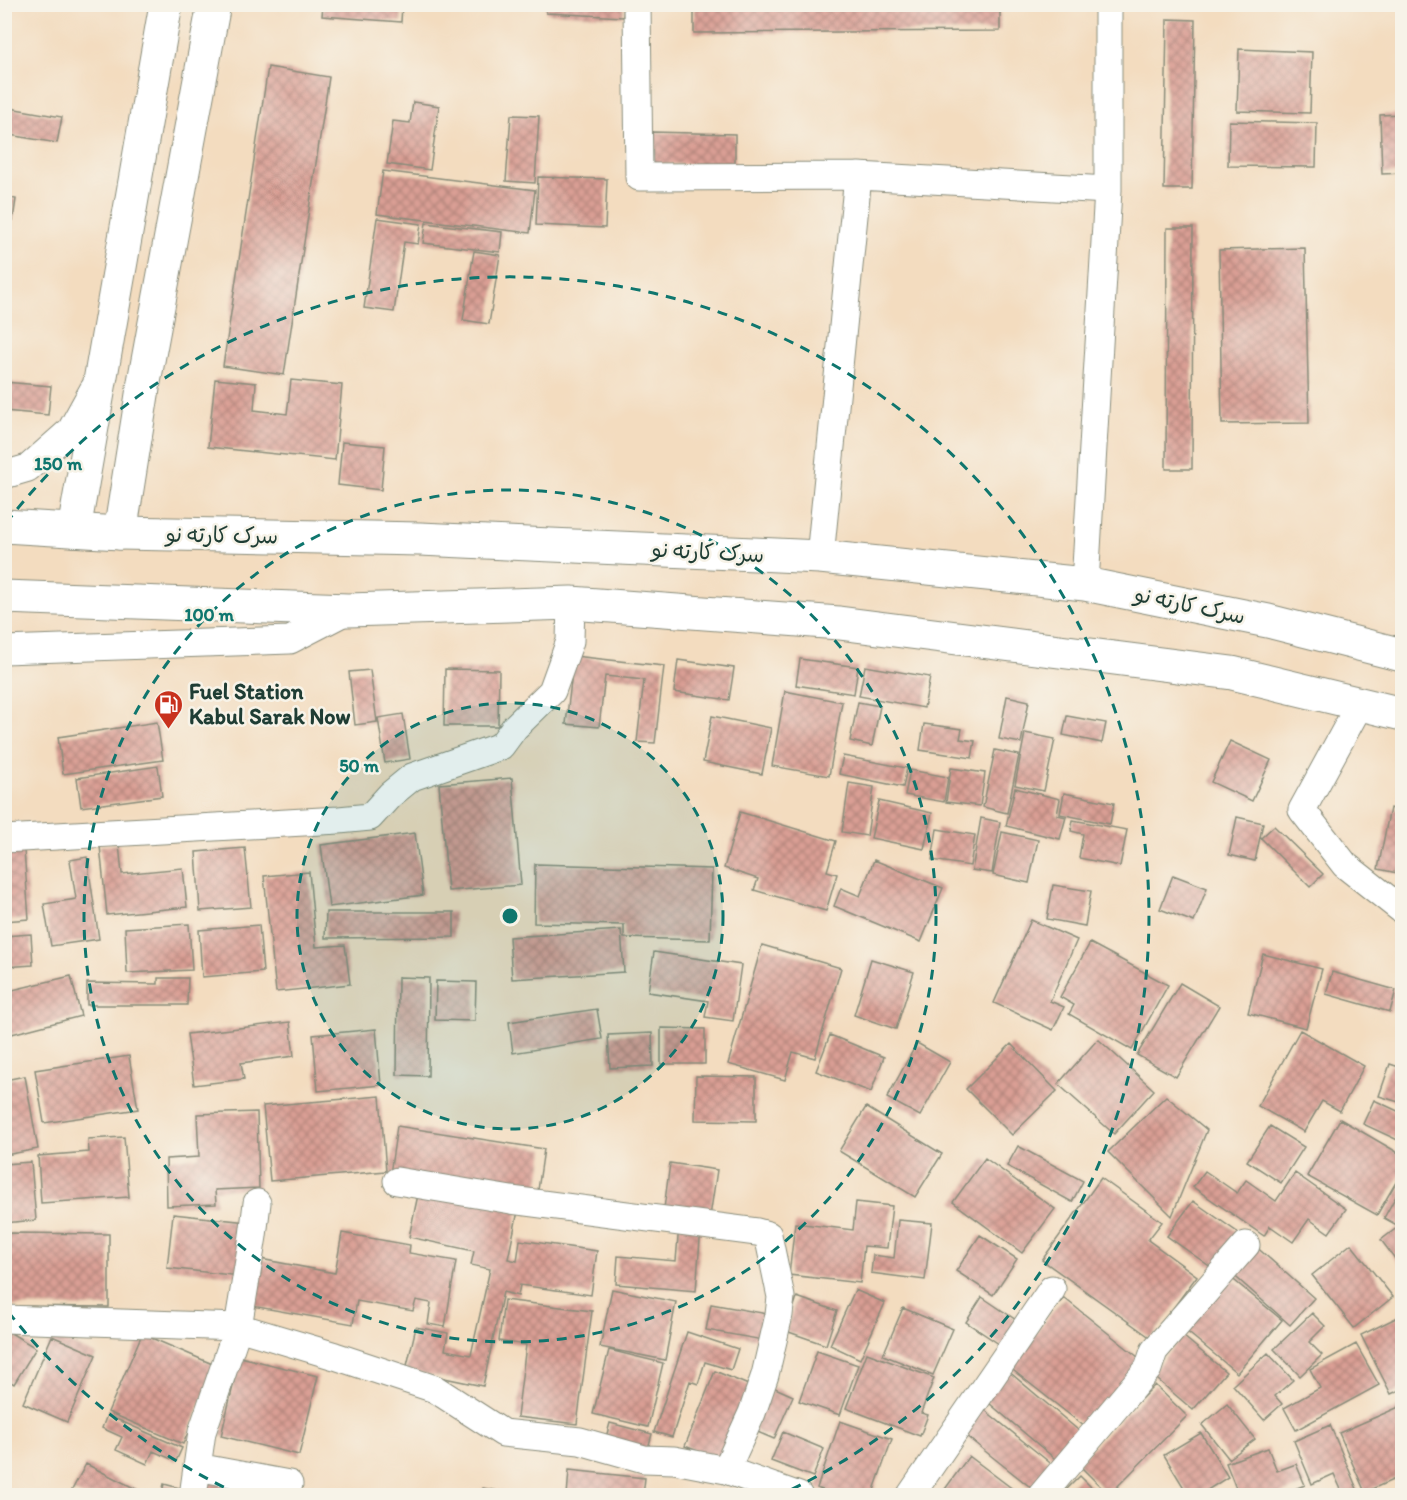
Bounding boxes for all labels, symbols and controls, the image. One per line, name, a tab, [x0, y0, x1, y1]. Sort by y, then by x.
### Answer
text: 150 m	[34, 453, 83, 475]
street label: سرک کارته نو	[164, 520, 278, 549]
street label: سرک کارته نو	[649, 535, 765, 568]
street label: سرک کارته نو	[1130, 580, 1248, 630]
text: 100 m	[184, 604, 235, 626]
place label: Fuel Station Kabul Sarak Now	[189, 678, 350, 730]
fuel station icon: Fuel Station Kabul Sarak Now	[152, 688, 184, 730]
text: 50 m	[339, 755, 380, 777]
centre of rings	[500, 906, 520, 926]

